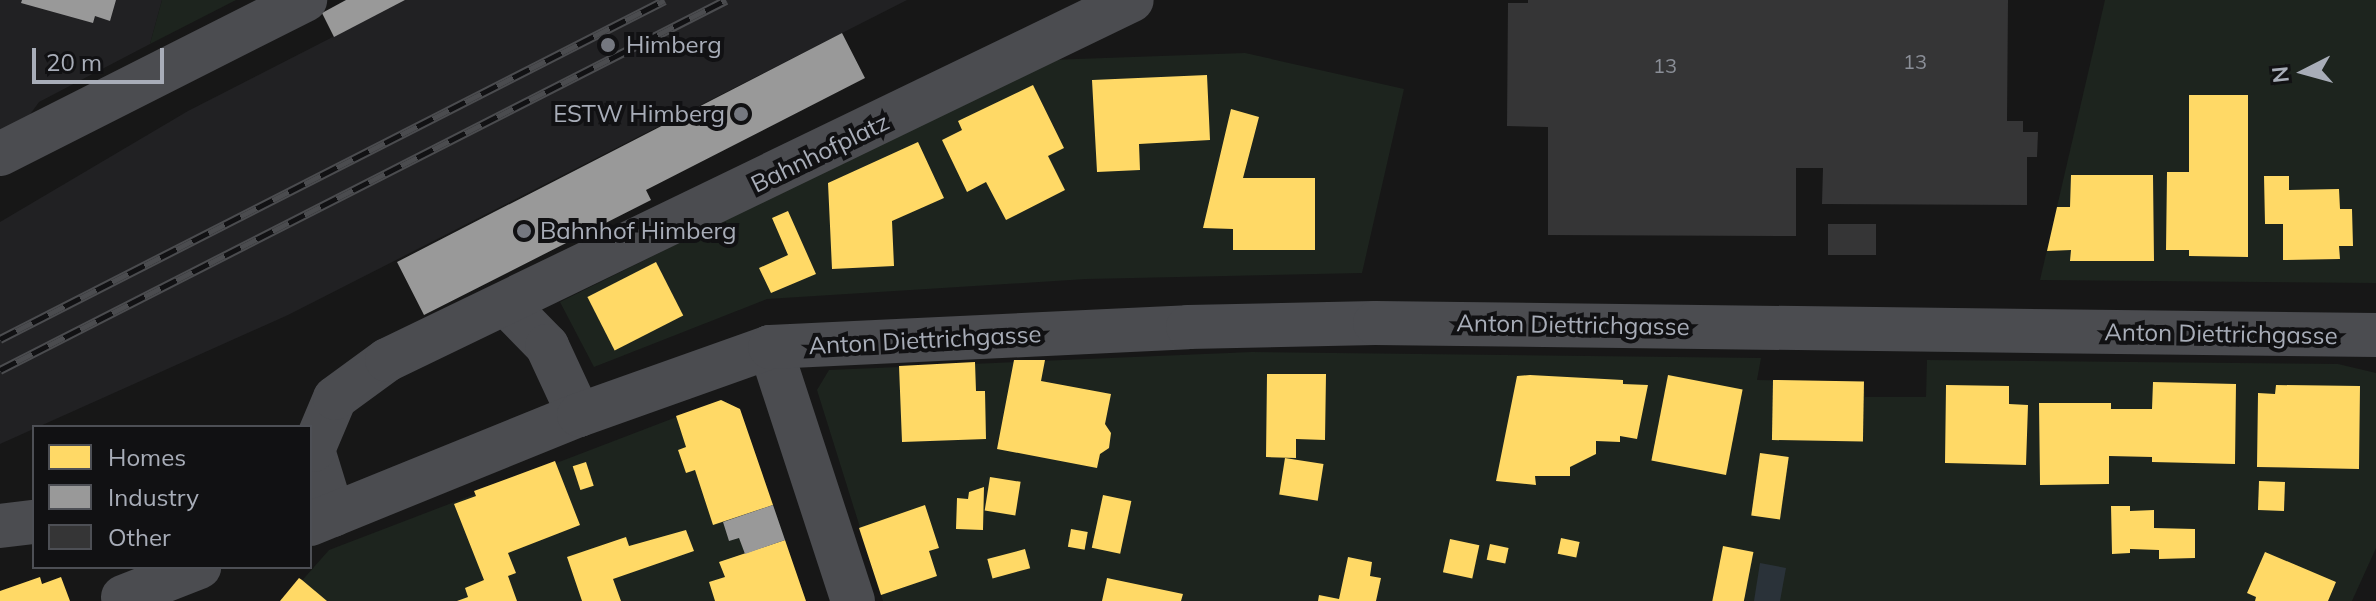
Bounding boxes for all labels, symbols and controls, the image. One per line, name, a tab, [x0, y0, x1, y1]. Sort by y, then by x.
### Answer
place label: Himberg	[626, 31, 722, 59]
scale bar	[36, 32, 168, 82]
north arrow	[2264, 32, 2344, 112]
marker: Himberg	[597, 34, 619, 56]
text: 20 m	[46, 47, 102, 77]
house number: 13	[1903, 49, 1927, 73]
house number: 13	[1653, 53, 1677, 77]
text: N	[2265, 65, 2295, 84]
place label: ESTW Himberg	[553, 100, 725, 128]
marker: ESTW Himberg	[732, 105, 750, 123]
street label: Bahnhofplatz	[746, 107, 894, 199]
place label: Bahnhof Himberg	[540, 217, 737, 245]
marker: Bahnhof Himberg	[515, 222, 533, 240]
street label: Anton Diettrichgasse	[1456, 309, 1690, 341]
street label: Anton Diettrichgasse	[2104, 318, 2338, 350]
street label: Anton Diettrichgasse	[808, 320, 1042, 360]
legend	[32, 425, 312, 569]
text: Homes	[108, 442, 186, 472]
text: Industry	[108, 482, 199, 512]
text: Other	[108, 522, 171, 552]

